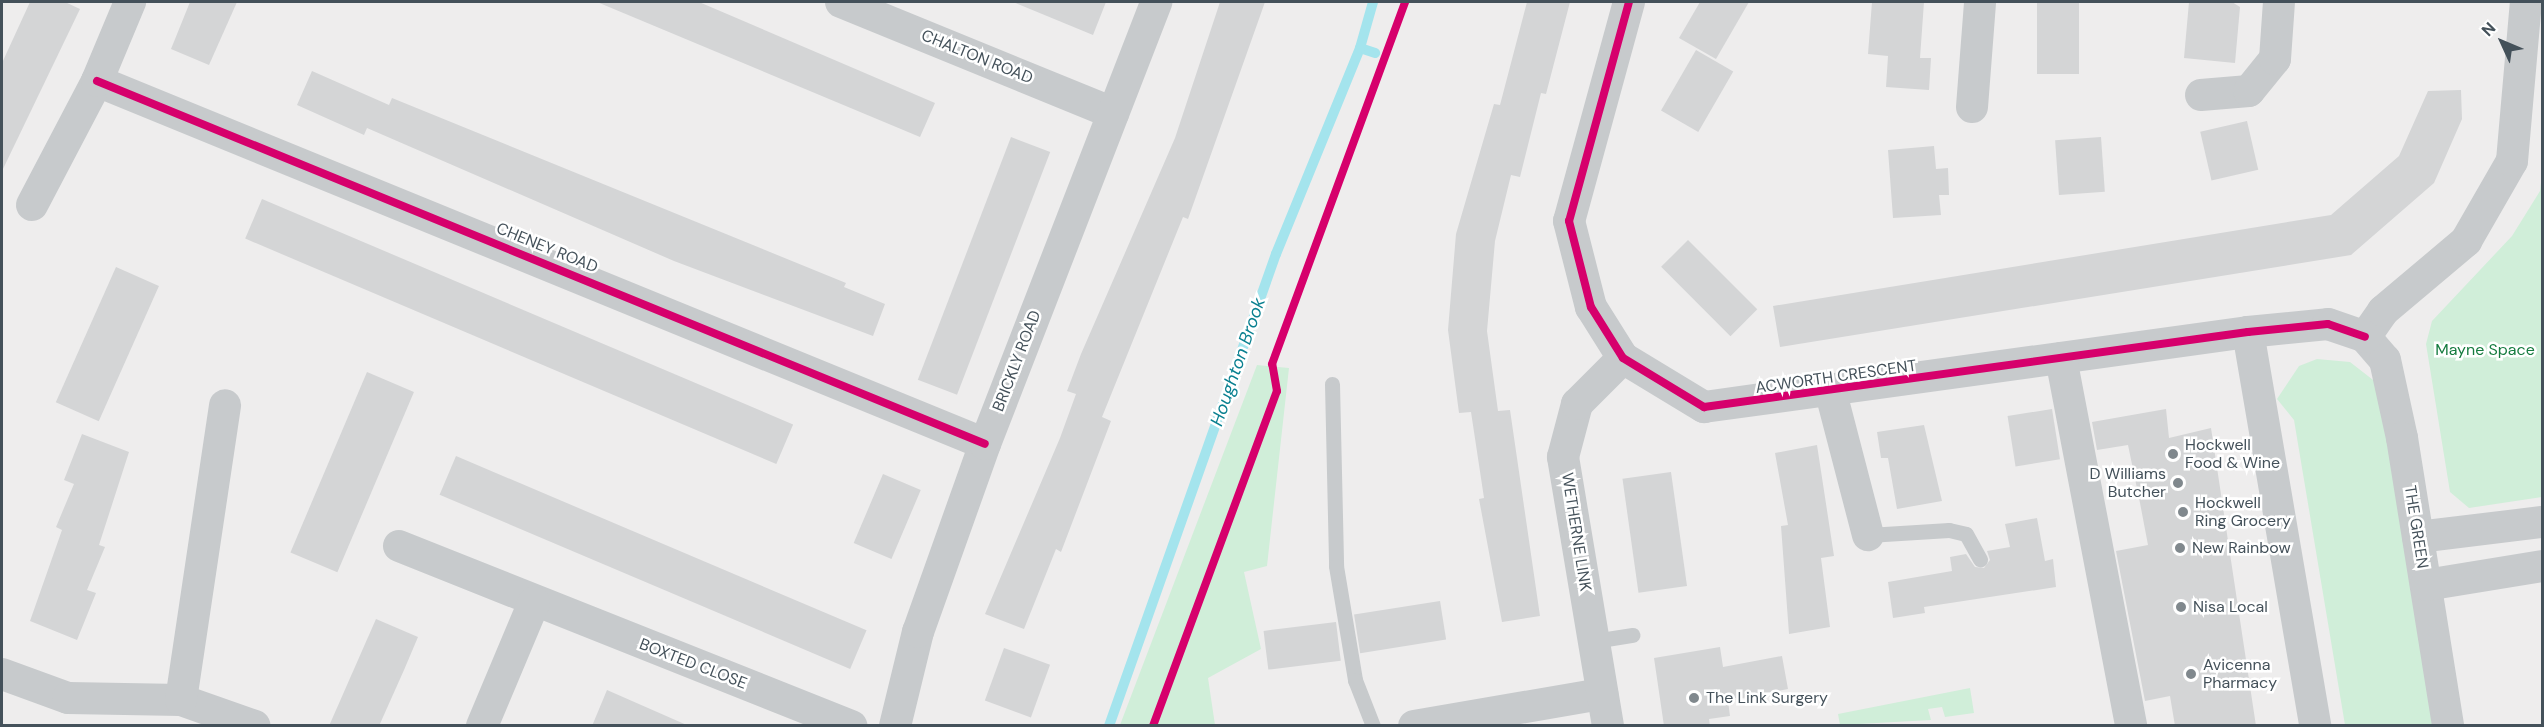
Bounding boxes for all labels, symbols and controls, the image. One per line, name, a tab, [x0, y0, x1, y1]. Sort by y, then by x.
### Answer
north arrow	[2472, 12, 2532, 72]
text: N	[2477, 18, 2500, 41]
street label: CHALTON ROAD	[918, 26, 1036, 88]
street label: CHENEY ROAD	[493, 219, 601, 277]
water label: Houghton Brook	[1206, 295, 1270, 429]
street label: BRICKLY ROAD	[989, 308, 1045, 414]
park label: Mayne Space	[2435, 340, 2535, 360]
street label: ACWORTH CRESCENT	[1754, 356, 1918, 398]
place label: Hockwell Food & Wine	[2185, 435, 2280, 473]
marker: Hockwell Food & Wine	[2166, 447, 2180, 461]
place label: D Williams Butcher	[2089, 464, 2166, 502]
street label: WETHERNE LINK	[1557, 471, 1595, 593]
marker: D Williams Butcher	[2171, 476, 2185, 490]
street label: THE GREEN	[2400, 484, 2432, 570]
place label: Hockwell Ring Grocery	[2195, 493, 2291, 531]
marker: Hockwell Ring Grocery	[2176, 505, 2190, 519]
place label: New Rainbow	[2192, 538, 2291, 558]
marker: New Rainbow	[2173, 541, 2187, 555]
place label: Nisa Local	[2193, 597, 2268, 617]
marker: Nisa Local	[2174, 600, 2188, 614]
street label: BOXTED CLOSE	[636, 635, 750, 693]
place label: Avicenna Pharmacy	[2203, 655, 2277, 693]
marker: Avicenna Pharmacy	[2184, 667, 2198, 681]
place label: The Link Surgery	[1706, 688, 1828, 708]
marker: The Link Surgery	[1687, 691, 1701, 705]

